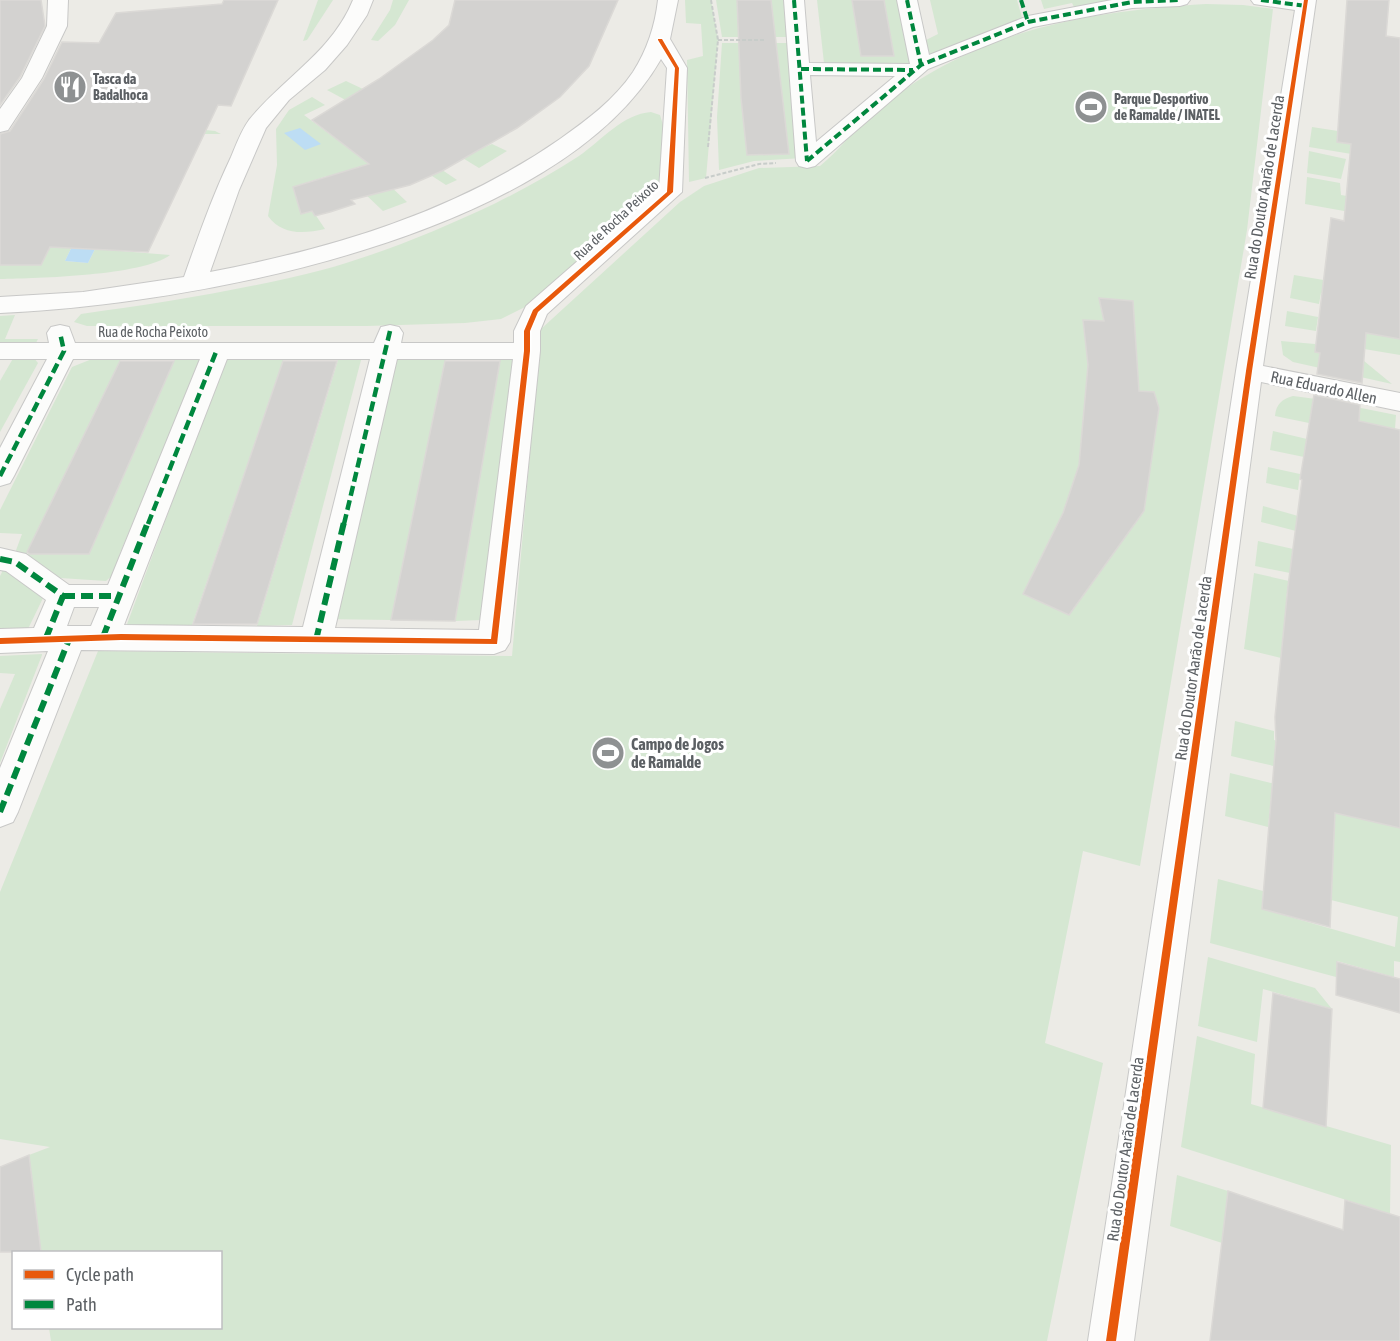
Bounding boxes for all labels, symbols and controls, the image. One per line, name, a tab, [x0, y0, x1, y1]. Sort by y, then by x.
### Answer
restaurant icon: Tasca da Badalhoca	[52, 69, 88, 105]
place label: Tasca da Badalhoca	[93, 71, 149, 103]
sports icon: Parque Desportivo de Ramalde / INATEL	[1073, 89, 1109, 125]
place label: Parque Desportivo de Ramalde / INATEL	[1114, 91, 1220, 123]
street label: Rua do Doutor Aarão de Lacerda	[1241, 94, 1287, 280]
street label: Rua de Rocha Peixoto	[570, 177, 662, 263]
street label: Rua de Rocha Peixoto	[98, 324, 208, 340]
street label: Rua Eduardo Allen	[1269, 367, 1379, 407]
street label: Rua do Doutor Aarão de Lacerda	[1171, 575, 1215, 761]
sports icon: Campo de Jogos de Ramalde	[590, 735, 626, 771]
place label: Campo de Jogos de Ramalde	[631, 735, 724, 771]
street label: Rua do Doutor Aarão de Lacerda	[1103, 1056, 1147, 1242]
legend	[12, 1251, 222, 1329]
text: Cycle path	[66, 1264, 134, 1285]
text: Path	[66, 1294, 97, 1315]

